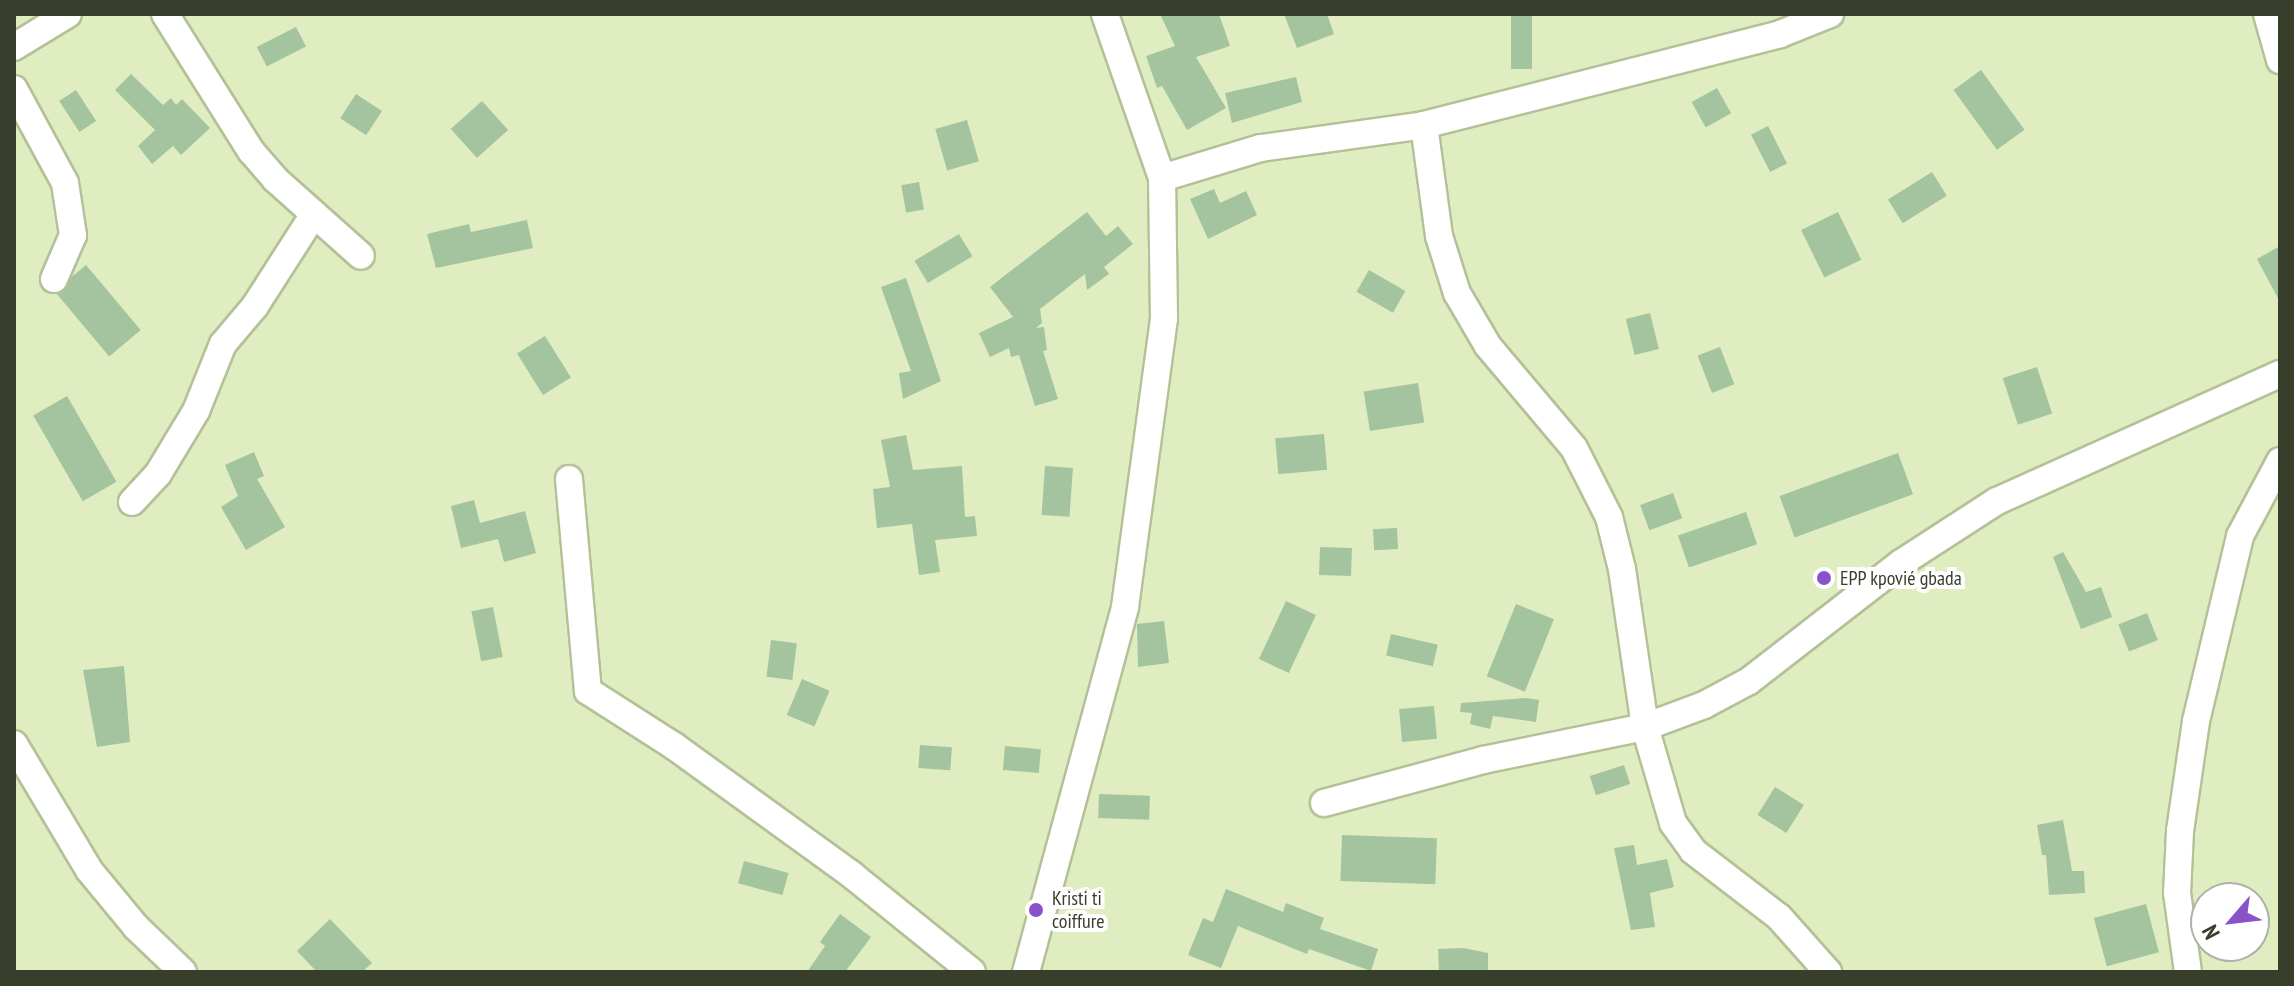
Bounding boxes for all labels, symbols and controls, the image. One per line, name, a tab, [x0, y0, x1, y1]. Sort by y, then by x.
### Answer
place label: EPP kpovié gbada	[1840, 566, 1962, 590]
marker: EPP kpovié gbada	[1815, 569, 1833, 587]
north arrow	[2190, 882, 2270, 962]
place label: Kristi ti coiffure	[1052, 886, 1104, 933]
marker: Kristi ti coiffure	[1027, 901, 1045, 919]
text: N	[2195, 921, 2226, 944]

